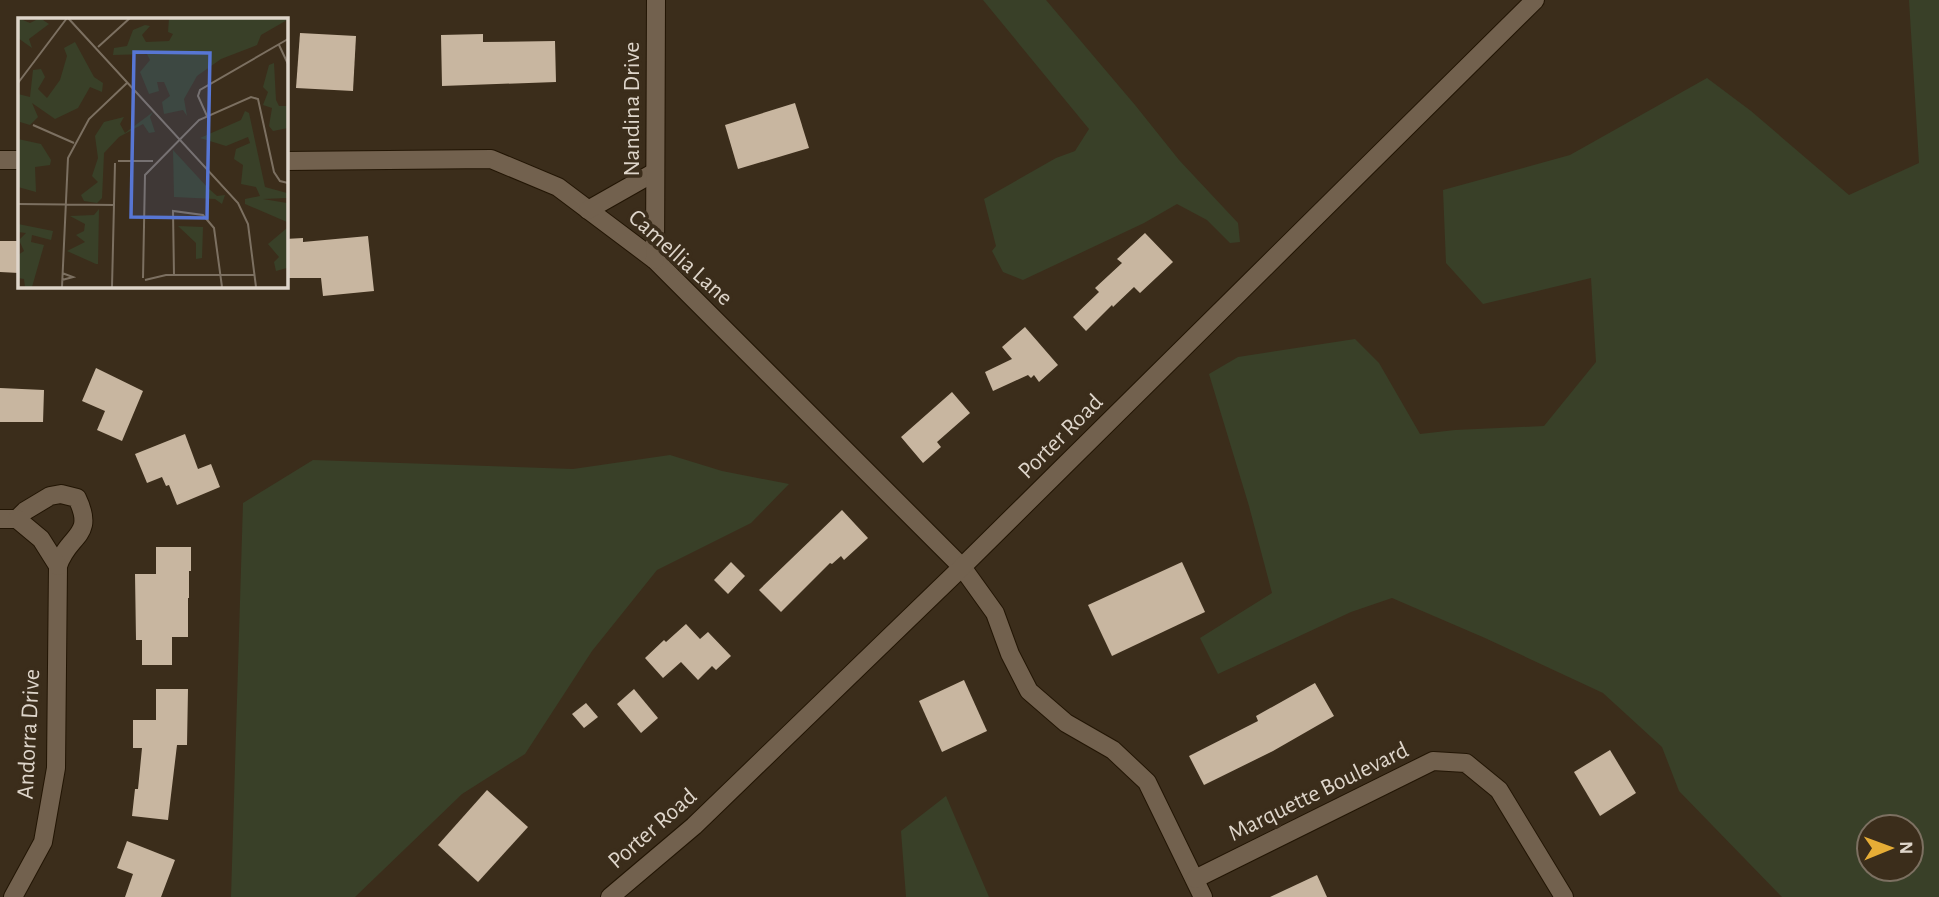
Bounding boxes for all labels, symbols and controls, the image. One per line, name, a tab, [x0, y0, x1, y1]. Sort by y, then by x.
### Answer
inset map	[18, 18, 287, 287]
street label: Nandina Drive	[620, 42, 644, 176]
street label: Camellia Lane	[624, 205, 737, 310]
street label: Porter Road	[1014, 390, 1108, 484]
street label: Andorra Drive	[14, 668, 44, 800]
street label: Marquette Boulevard	[1225, 738, 1412, 846]
street label: Porter Road	[604, 784, 702, 873]
north arrow	[1855, 813, 1925, 883]
text: N	[1896, 841, 1915, 855]

